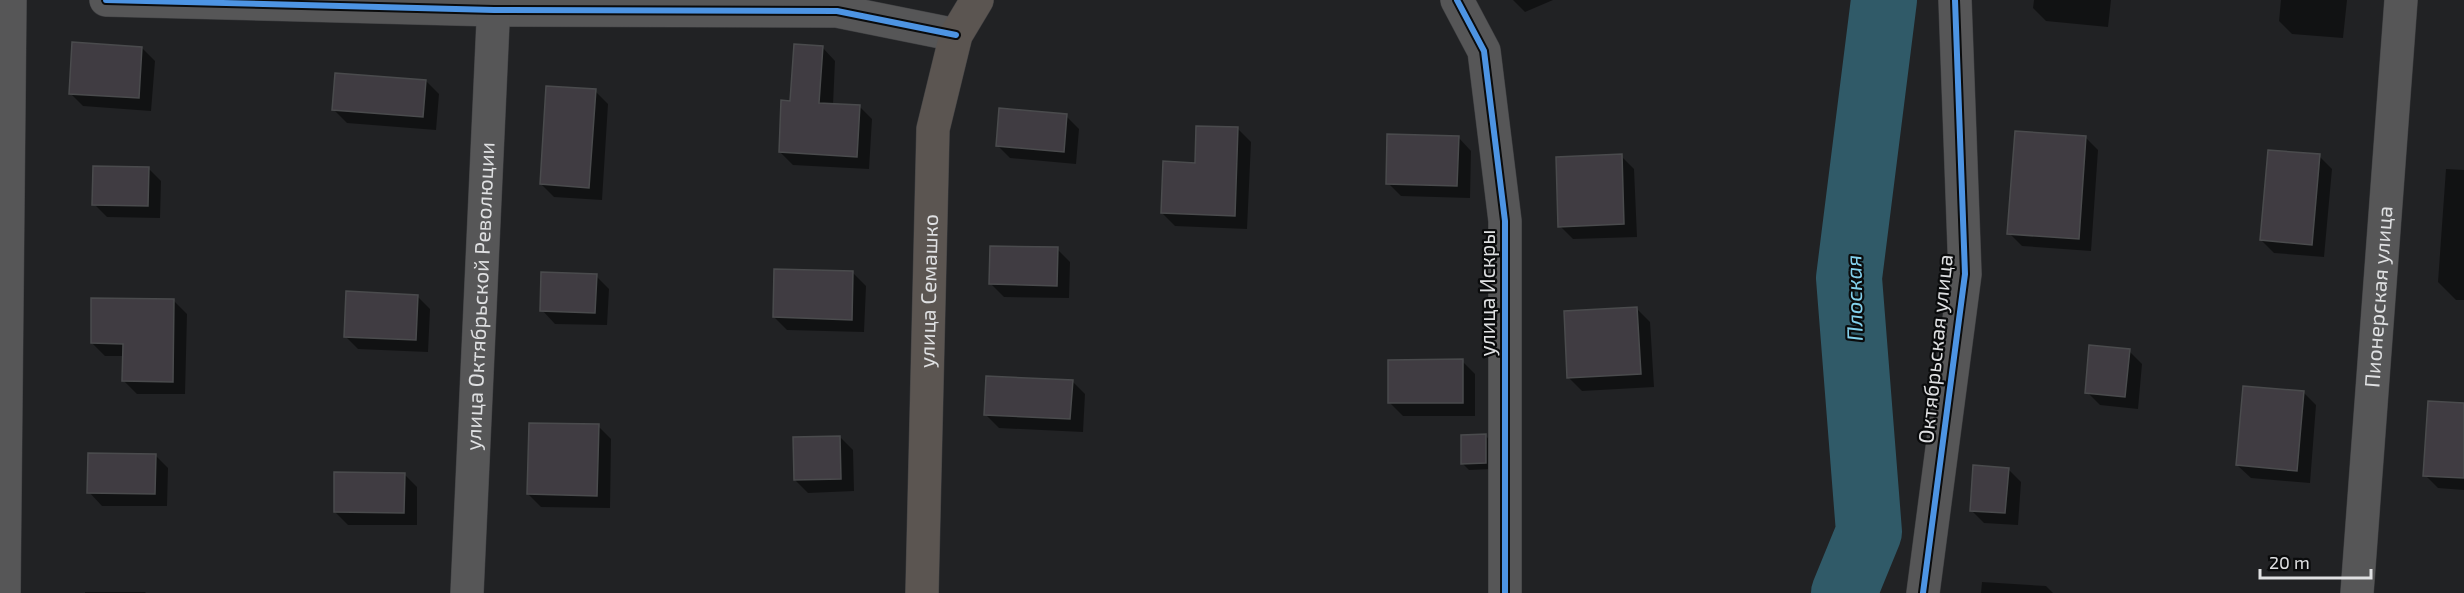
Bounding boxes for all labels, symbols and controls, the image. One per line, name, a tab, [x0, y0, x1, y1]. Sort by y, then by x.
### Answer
street label: улица Октябрьской Революции	[459, 141, 499, 451]
street label: Пионерская улица	[2358, 205, 2397, 388]
street label: улица Семашко	[913, 214, 942, 368]
street label: улица Искры	[1474, 230, 1500, 356]
street label: Октябрьская улица	[1912, 253, 1958, 445]
water label: Плоская	[1839, 255, 1867, 341]
scale bar	[2260, 542, 2371, 580]
text: 20 m	[2269, 551, 2310, 573]

